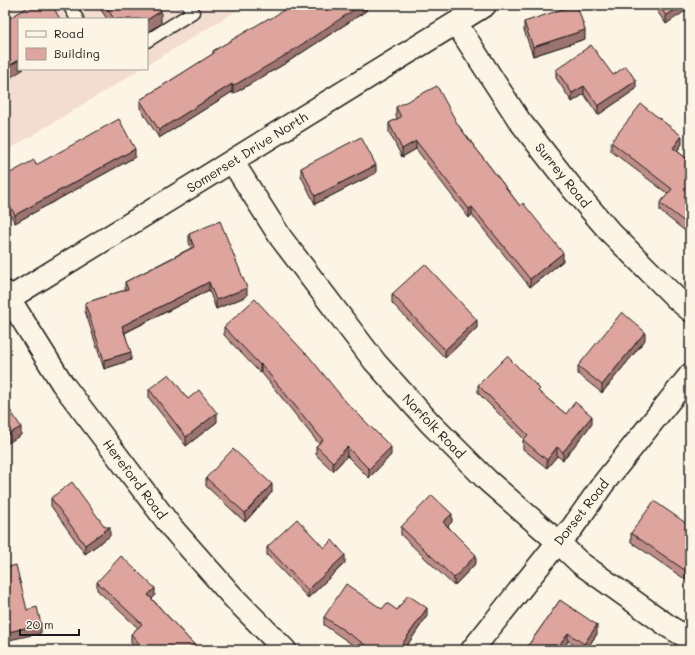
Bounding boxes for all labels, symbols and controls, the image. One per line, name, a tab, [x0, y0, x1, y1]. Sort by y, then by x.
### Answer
legend	[18, 18, 148, 70]
text: Road	[54, 25, 84, 41]
text: Building	[54, 45, 100, 61]
street label: Somerset Drive North	[183, 107, 310, 196]
street label: Surrey Road	[532, 139, 595, 211]
street label: Norfolk Road	[399, 390, 469, 462]
street label: Hereford Road	[100, 435, 171, 522]
street label: Dorset Road	[549, 475, 612, 548]
scale bar	[20, 611, 79, 637]
text: 20 m	[26, 616, 54, 632]

